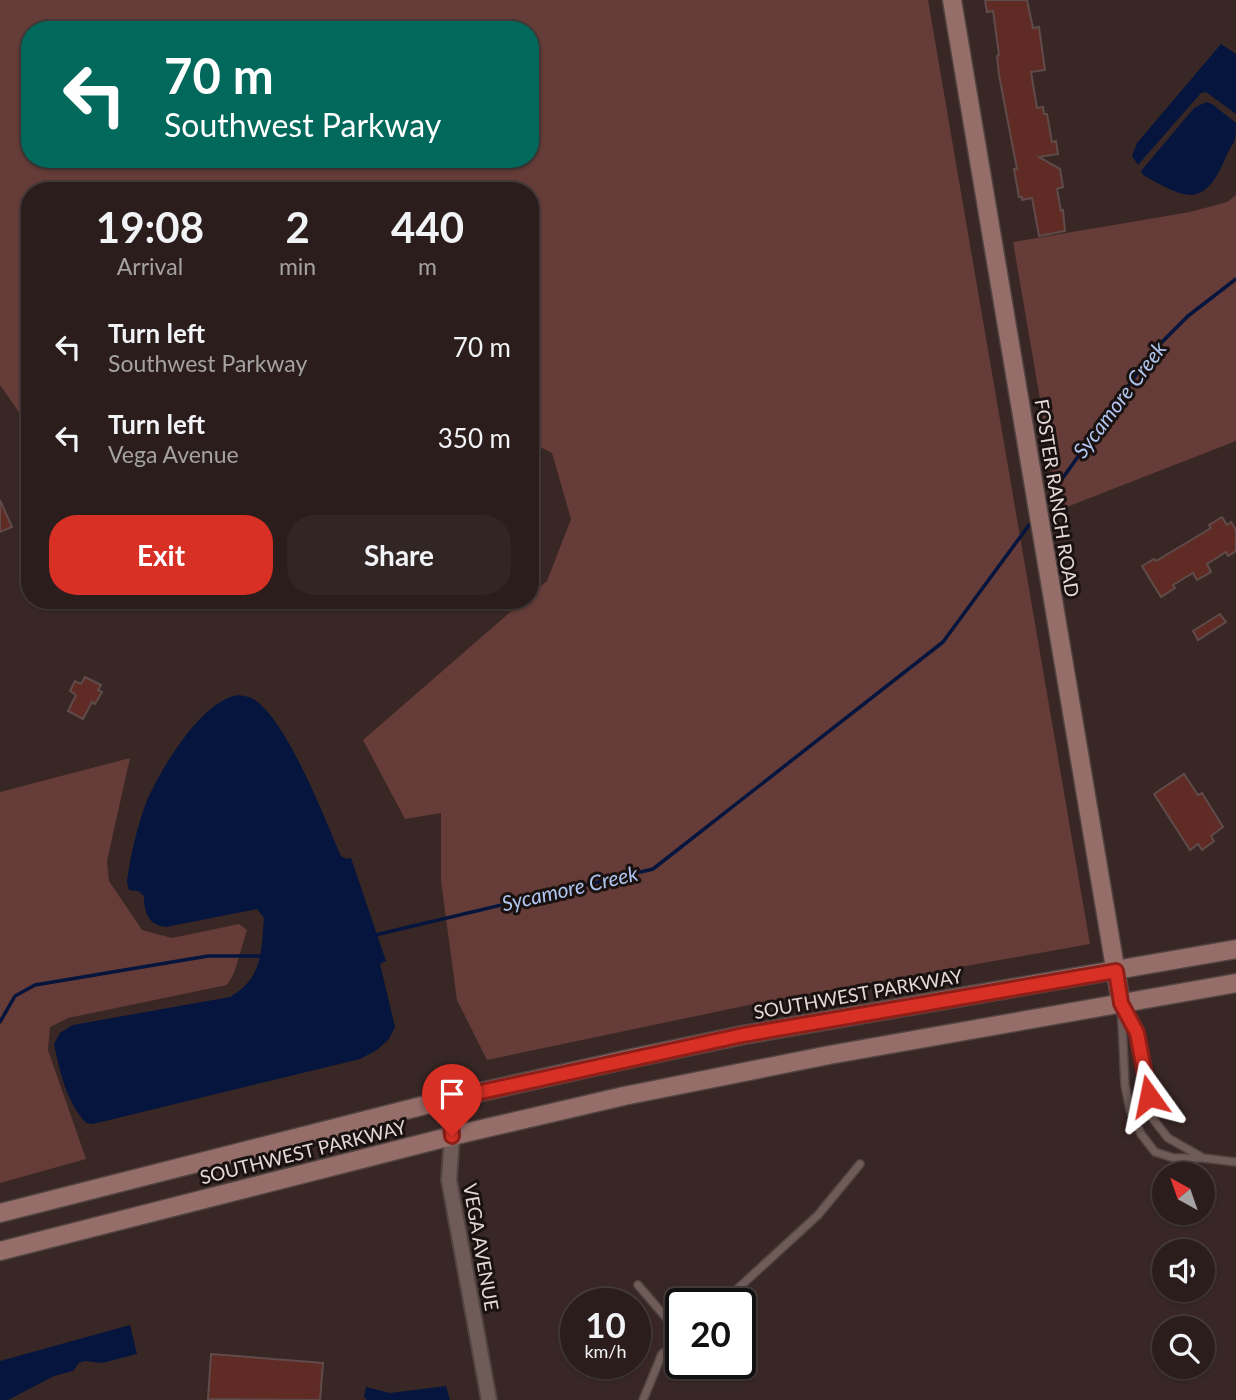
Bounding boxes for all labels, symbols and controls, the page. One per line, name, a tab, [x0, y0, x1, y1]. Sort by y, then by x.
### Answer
text: 70 m	[164, 46, 274, 104]
icon: left	[49, 49, 140, 140]
text: Southwest Parkway	[164, 105, 441, 144]
text: 19:08	[96, 202, 204, 252]
text: 2	[285, 202, 310, 252]
text: 440	[391, 202, 464, 252]
text: Arrival	[117, 252, 183, 280]
text: min	[279, 252, 316, 280]
text: m	[418, 252, 437, 280]
text: Turn left	[108, 317, 205, 349]
icon: left	[49, 328, 87, 366]
text: 70 m	[453, 331, 511, 363]
water label: Sycamore Creek	[1067, 335, 1171, 462]
text: Southwest Parkway	[108, 349, 307, 377]
street label: FOSTER RANCH ROAD	[1030, 397, 1085, 599]
text: Turn left	[108, 408, 205, 440]
icon: left	[49, 419, 87, 457]
text: 350 m	[438, 422, 511, 454]
text: Vega Avenue	[108, 440, 239, 468]
button: Exit	[49, 515, 273, 595]
button: Share	[287, 515, 511, 595]
water label: Sycamore Creek	[499, 859, 641, 915]
street label: SOUTHWEST PARKWAY	[752, 964, 964, 1023]
position arrow	[1112, 1059, 1186, 1133]
pin	[422, 1064, 482, 1136]
icon: arrive	[433, 1075, 471, 1113]
street label: SOUTHWEST PARKWAY	[197, 1115, 409, 1188]
north arrow	[1152, 1162, 1214, 1225]
map controls	[1152, 1162, 1215, 1379]
street label: VEGA AVENUE	[459, 1181, 504, 1312]
button: sound	[1152, 1239, 1215, 1302]
speed limit sign: 20	[665, 1288, 756, 1379]
text: 10	[585, 1303, 626, 1345]
button: search	[1152, 1316, 1215, 1379]
text: km/h	[584, 1340, 627, 1362]

